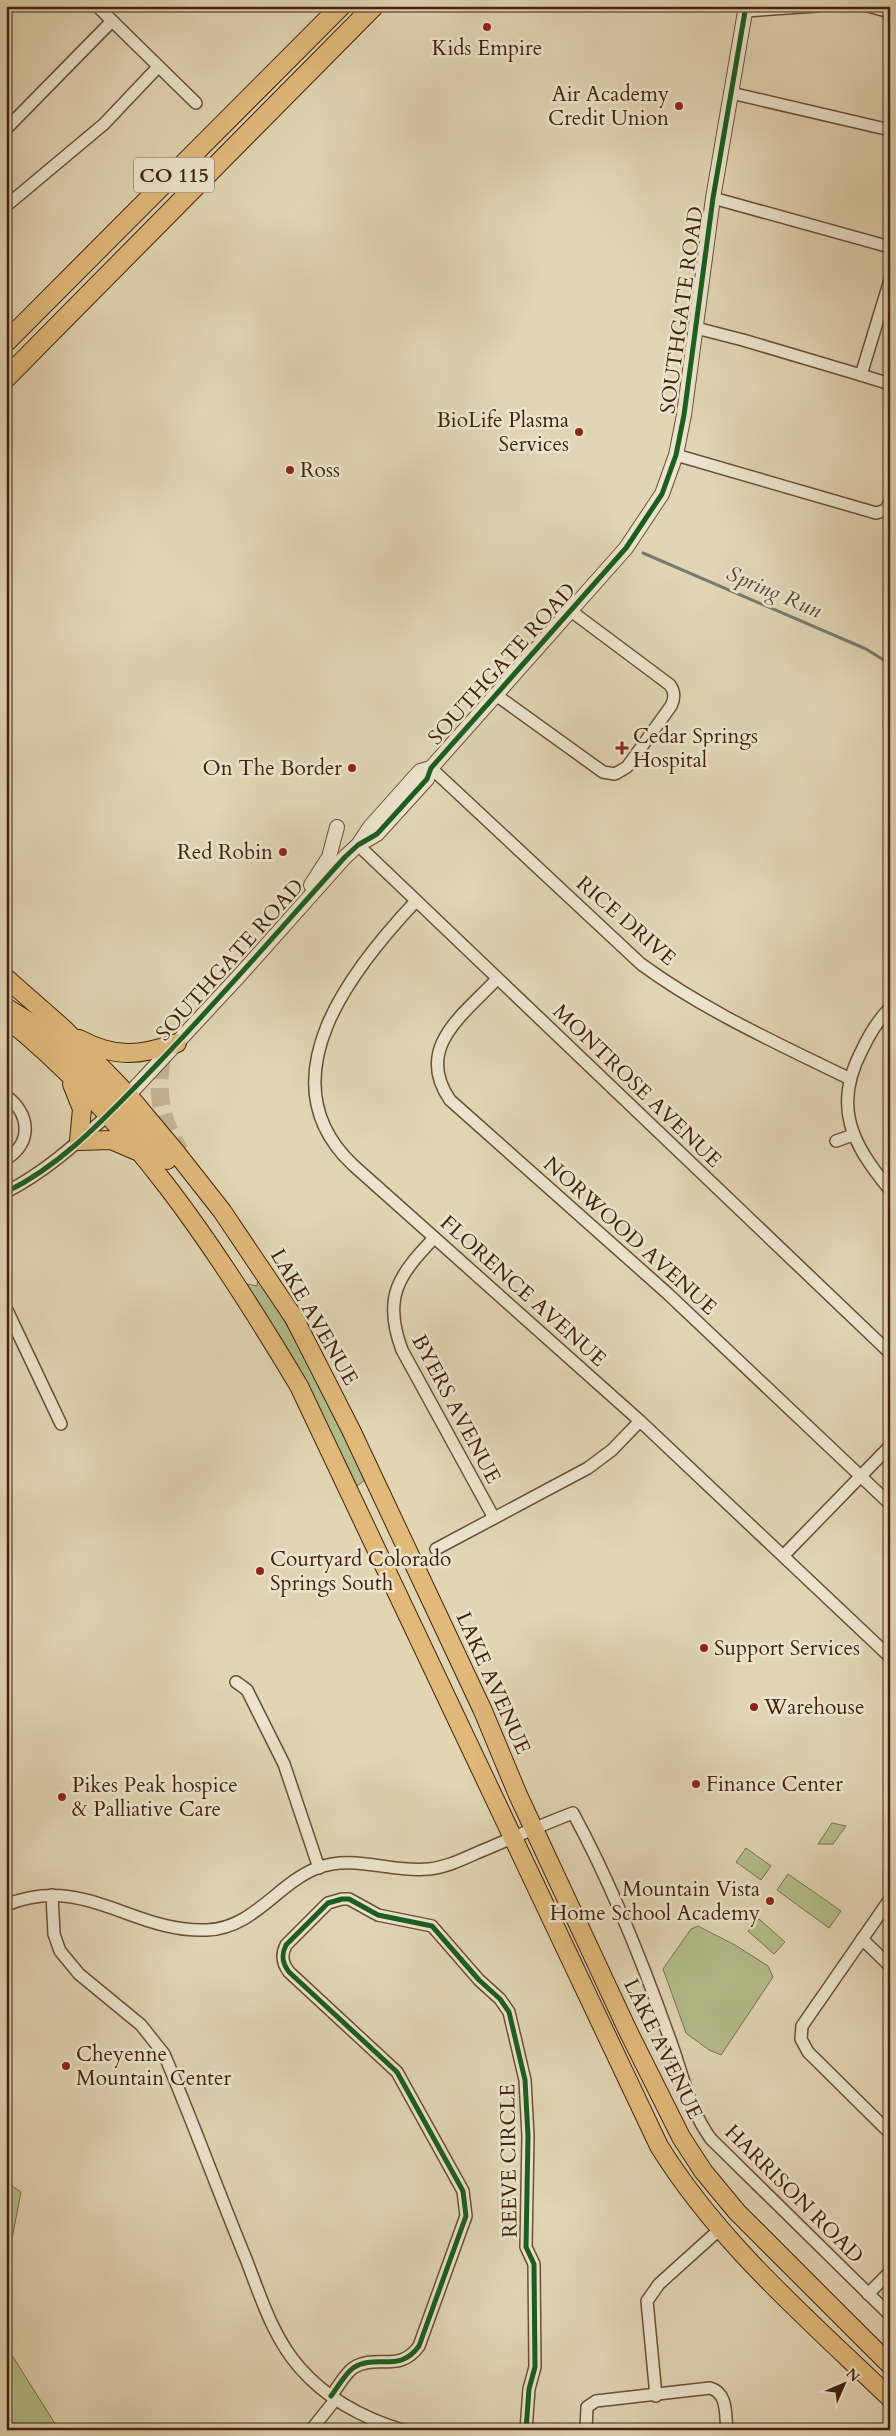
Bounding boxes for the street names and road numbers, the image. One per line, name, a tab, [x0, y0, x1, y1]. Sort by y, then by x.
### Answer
road number: CO 115	[134, 158, 214, 192]
street label: SOUTHGATE ROAD	[653, 204, 711, 416]
street label: SOUTHGATE ROAD	[421, 577, 583, 751]
street label: RICE DRIVE	[570, 870, 682, 972]
street label: SOUTHGATE ROAD	[149, 873, 311, 1047]
street label: MONTROSE AVENUE	[546, 998, 728, 1174]
street label: NORWOOD AVENUE	[537, 1150, 723, 1322]
street label: FLORENCE AVENUE	[434, 1209, 612, 1373]
street label: LAKE AVENUE	[263, 1243, 365, 1391]
street label: BYERS AVENUE	[404, 1329, 508, 1489]
street label: LAKE AVENUE	[449, 1607, 537, 1759]
street label: LAKE AVENUE	[616, 1974, 710, 2124]
street label: REEVE CIRCLE	[493, 2084, 525, 2238]
street label: HARRISON ROAD	[718, 2118, 870, 2270]

